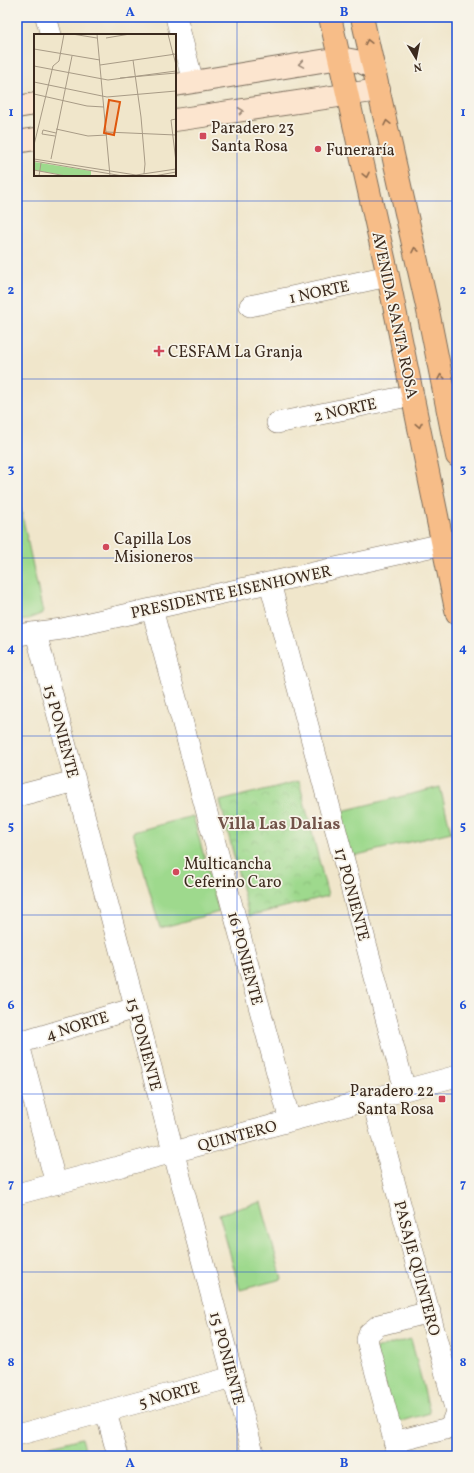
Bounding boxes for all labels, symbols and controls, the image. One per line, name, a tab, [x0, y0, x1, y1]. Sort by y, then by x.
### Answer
text: A	[125, 4, 135, 22]
text: B	[340, 4, 349, 22]
inset map	[34, 34, 176, 176]
north arrow	[396, 38, 436, 78]
one-way arrow	[364, 39, 373, 46]
text: N	[412, 58, 423, 74]
one-way arrow	[298, 60, 304, 68]
text: 1	[8, 104, 14, 122]
text: 1	[460, 104, 466, 122]
one-way arrow	[238, 107, 244, 116]
place label: Paradero 23 Santa Rosa	[211, 118, 294, 158]
one-way arrow	[383, 120, 391, 126]
marker: Paradero 23 Santa Rosa	[198, 131, 208, 141]
place label: Funeraría	[326, 140, 395, 162]
marker: Funeraría	[313, 144, 323, 154]
one-way arrow	[362, 172, 370, 178]
street label: AVENIDA SANTA ROSA	[366, 230, 423, 401]
one-way arrow	[411, 247, 419, 253]
street label: 1 NORTE	[287, 276, 352, 310]
text: 2	[8, 282, 15, 300]
text: 2	[460, 282, 467, 300]
place label: CESFAM La Granja	[168, 342, 303, 364]
marker: CESFAM La Granja	[153, 345, 165, 357]
one-way arrow	[438, 374, 446, 380]
street label: 2 NORTE	[312, 394, 379, 428]
one-way arrow	[415, 422, 423, 428]
text: 3	[8, 461, 15, 479]
text: 3	[460, 461, 467, 479]
place label: Capilla Los Misioneros	[114, 529, 193, 569]
marker: Capilla Los Misioneros	[101, 542, 111, 552]
street label: PRESIDENTE EISENHOWER	[129, 561, 334, 625]
text: 4	[7, 640, 15, 658]
text: 4	[459, 640, 467, 658]
street label: 15 PONIENTE	[37, 682, 83, 781]
district label: Villa Las Dalias	[218, 813, 341, 836]
text: 5	[8, 818, 14, 836]
text: 5	[460, 818, 466, 836]
street label: 17 PONIENTE	[328, 845, 374, 944]
place label: Multicancha Ceferino Caro	[184, 854, 282, 894]
marker: Multicancha Ceferino Caro	[171, 867, 181, 877]
street label: 16 PONIENTE	[221, 909, 267, 1008]
street label: 15 PONIENTE	[120, 995, 166, 1094]
text: 6	[7, 997, 15, 1015]
text: 6	[459, 997, 467, 1015]
street label: 4 NORTE	[43, 1007, 112, 1047]
place label: Paradero 22 Santa Rosa	[350, 1081, 434, 1121]
marker: Paradero 22 Santa Rosa	[437, 1094, 447, 1104]
street label: QUINTERO	[195, 1116, 280, 1158]
text: 7	[8, 1176, 14, 1194]
text: 7	[460, 1176, 466, 1194]
street label: PASAJE QUINTERO	[387, 1198, 445, 1339]
street label: 15 PONIENTE	[203, 1309, 249, 1408]
text: 8	[7, 1354, 15, 1372]
text: 8	[459, 1354, 467, 1372]
street label: 5 NORTE	[136, 1377, 203, 1415]
text: A	[125, 1455, 135, 1473]
text: B	[340, 1455, 349, 1473]

